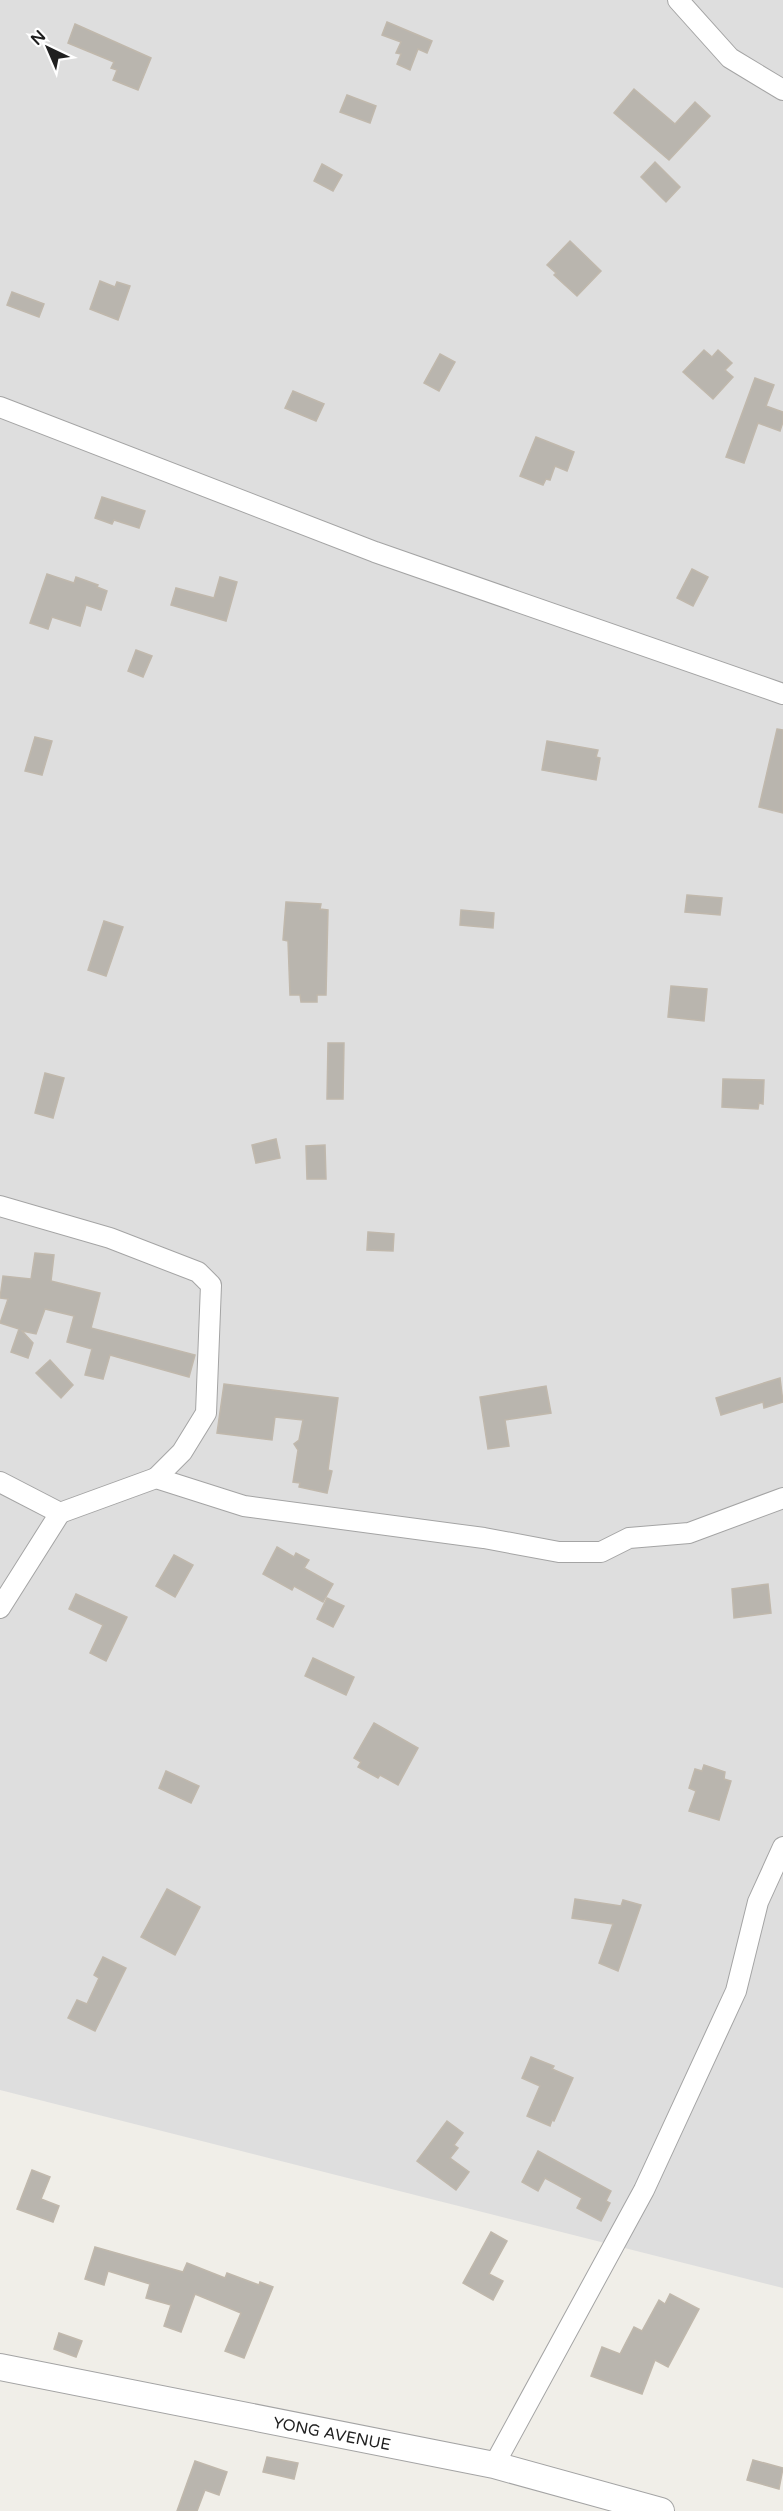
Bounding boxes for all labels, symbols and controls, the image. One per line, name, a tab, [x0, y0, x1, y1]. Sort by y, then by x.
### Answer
north arrow	[18, 18, 78, 78]
text: N	[27, 26, 50, 50]
street label: YONG AVENUE	[271, 2413, 392, 2455]

